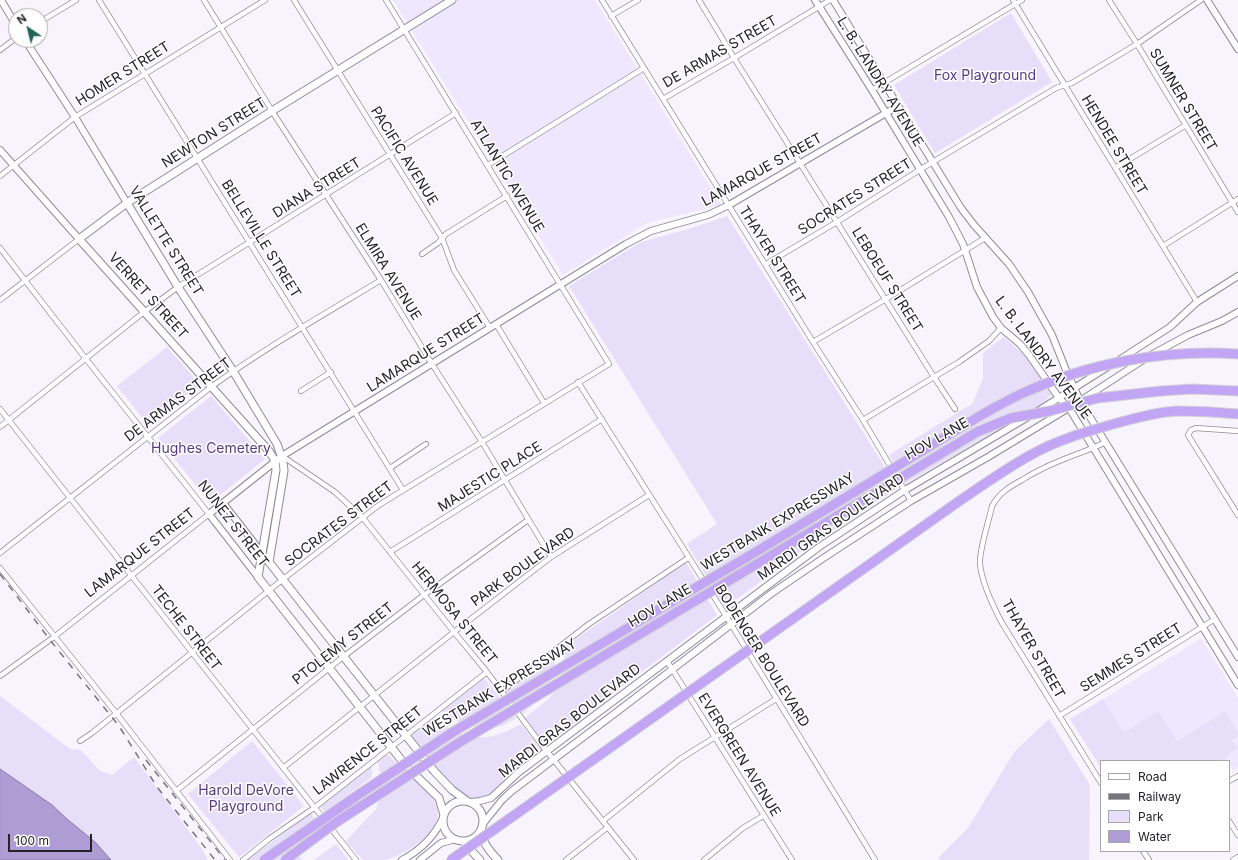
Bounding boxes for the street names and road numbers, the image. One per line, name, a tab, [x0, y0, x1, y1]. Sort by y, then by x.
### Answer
street label: DE ARMAS STREET	[660, 12, 780, 92]
street label: L. B. LANDRY AVENUE	[833, 14, 927, 150]
street label: HOMER STREET	[73, 38, 173, 110]
street label: SUMNER STREET	[1146, 46, 1220, 154]
street label: HENDEE STREET	[1078, 92, 1150, 198]
street label: NEWTON STREET	[159, 94, 269, 172]
street label: PACIFIC AVENUE	[367, 103, 441, 209]
street label: ATLANTIC AVENUE	[467, 116, 547, 236]
street label: LAMARQUE STREET	[699, 130, 825, 210]
street label: DIANA STREET	[270, 154, 364, 222]
street label: SOCRATES STREET	[795, 155, 915, 239]
street label: BELLEVILLE STREET	[218, 177, 304, 301]
street label: VALLETTE STREET	[126, 183, 206, 299]
street label: THAYER STREET	[735, 203, 809, 307]
street label: ELMIRA AVENUE	[351, 220, 425, 324]
street label: LEBOEUF STREET	[848, 225, 926, 335]
street label: VERRET STREET	[105, 249, 191, 343]
street label: L. B. LANDRY AVENUE	[991, 293, 1095, 423]
street label: LAMARQUE STREET	[364, 310, 488, 396]
street label: DE ARMAS STREET	[121, 354, 235, 446]
street label: HOV LANE	[902, 414, 972, 464]
street label: MAJESTIC PLACE	[435, 438, 545, 516]
street label: WESTBANK EXPRESSWAY	[698, 469, 858, 575]
street label: MARDI GRAS BOULEVARD	[754, 470, 908, 584]
street label: NUNEZ STREET	[194, 477, 272, 571]
street label: SOCRATES STREET	[282, 478, 396, 570]
street label: LAMARQUE STREET	[82, 505, 198, 601]
street label: PARK BOULEVARD	[468, 524, 578, 610]
street label: HERMOSA STREET	[408, 558, 500, 668]
street label: HOV LANE	[625, 581, 695, 631]
street label: TECHE STREET	[148, 582, 224, 674]
street label: BODENGER BOULEVARD	[711, 582, 813, 730]
street label: THAYER STREET	[998, 596, 1068, 702]
street label: PTOLEMY STREET	[289, 599, 397, 689]
street label: SEMMES STREET	[1077, 620, 1185, 696]
street label: WESTBANK EXPRESSWAY	[420, 635, 580, 741]
street label: MARDI GRAS BOULEVARD	[496, 660, 644, 782]
street label: EVERGREEN AVENUE	[694, 690, 784, 820]
street label: LAWRENCE STREET	[310, 703, 426, 799]

